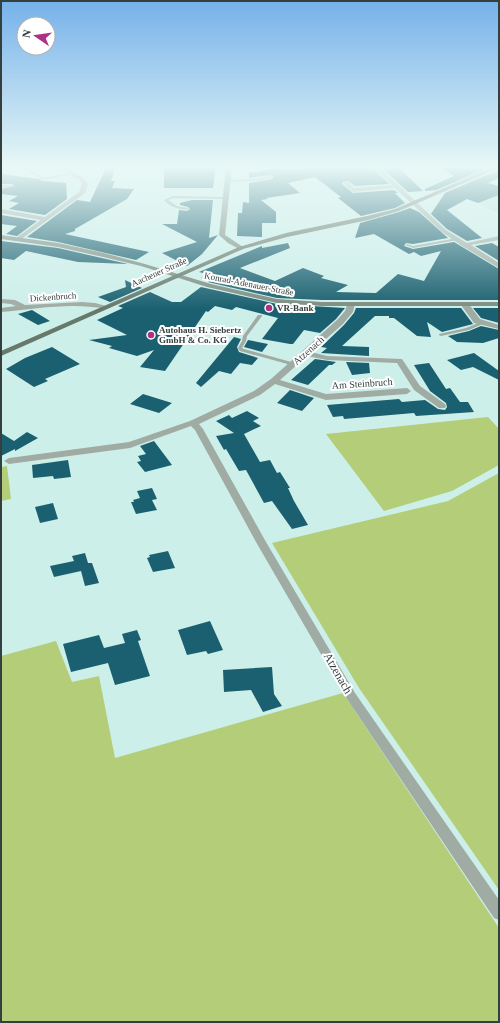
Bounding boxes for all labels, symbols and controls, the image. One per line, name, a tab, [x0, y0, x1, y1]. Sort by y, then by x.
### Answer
north arrow	[16, 16, 56, 56]
text: N	[20, 28, 33, 39]
street label: Aachener Straße	[130, 255, 188, 289]
street label: Konrad-Adenauer-Straße	[203, 270, 295, 298]
street label: Dickenbruch	[29, 290, 77, 304]
marker: VR-Bank	[264, 303, 274, 313]
place label: VR-Bank	[277, 303, 314, 313]
place label: Autohaus H. Siebertz GmbH & Co. KG	[159, 325, 241, 345]
marker: Autohaus H. Siebertz GmbH & Co. KG	[146, 330, 156, 340]
street label: Atzenach	[291, 334, 326, 367]
street label: Am Steinbruch	[331, 376, 393, 391]
street label: Atzenach	[321, 650, 355, 696]

